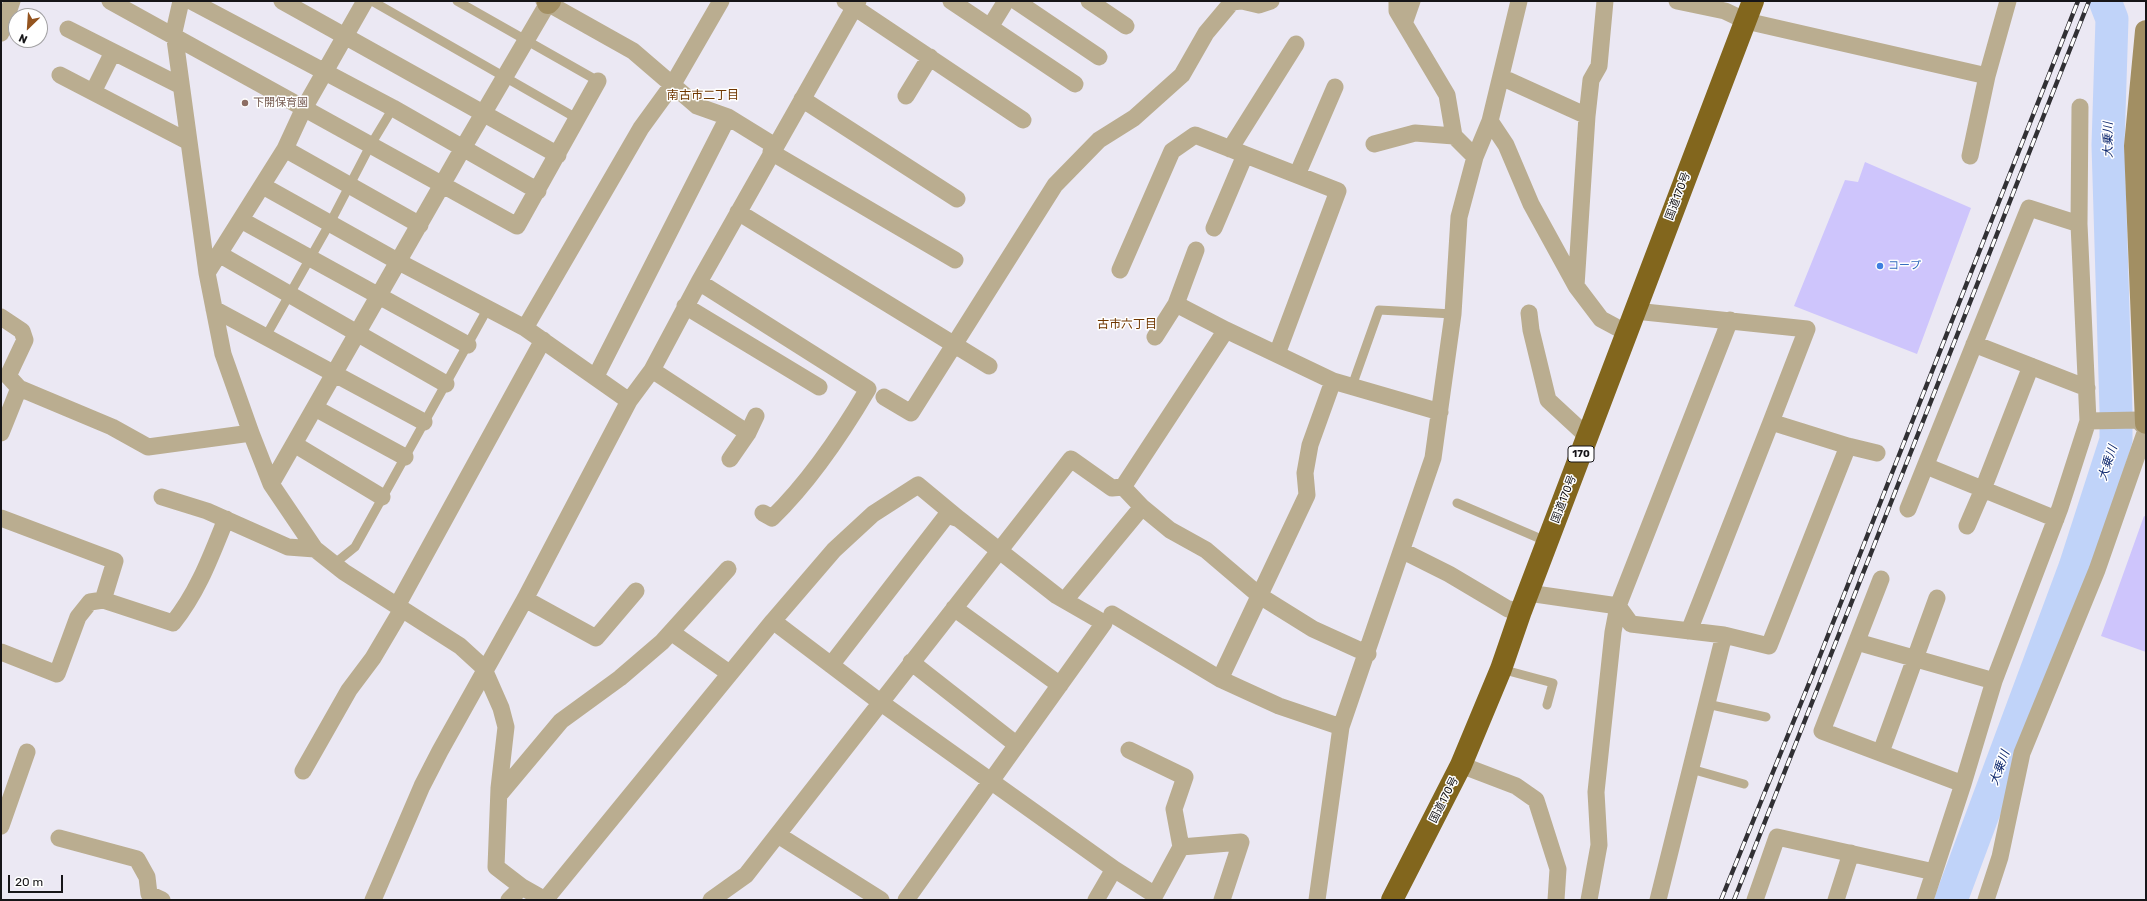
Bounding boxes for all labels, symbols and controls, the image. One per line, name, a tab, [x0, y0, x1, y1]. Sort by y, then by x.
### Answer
north arrow	[8, 8, 48, 48]
text: N	[17, 31, 29, 46]
district label: 南古市二丁目	[667, 89, 739, 103]
place label: 下開保育園	[253, 96, 308, 110]
marker: 下開保育園	[240, 98, 250, 108]
water label: 大乗川	[2102, 122, 2116, 158]
street label: 国道170号	[1663, 170, 1693, 222]
place label: コープ	[1888, 259, 1921, 273]
marker: コープ	[1875, 261, 1885, 271]
district label: 古市六丁目	[1097, 318, 1157, 332]
water label: 大乗川	[2096, 444, 2120, 482]
road number: 170	[1568, 446, 1594, 462]
street label: 国道170号	[1549, 473, 1579, 525]
water label: 大乗川	[1987, 749, 2013, 787]
street label: 国道170号	[1427, 775, 1461, 825]
scale bar	[10, 867, 65, 893]
text: 20 m	[15, 875, 43, 889]

